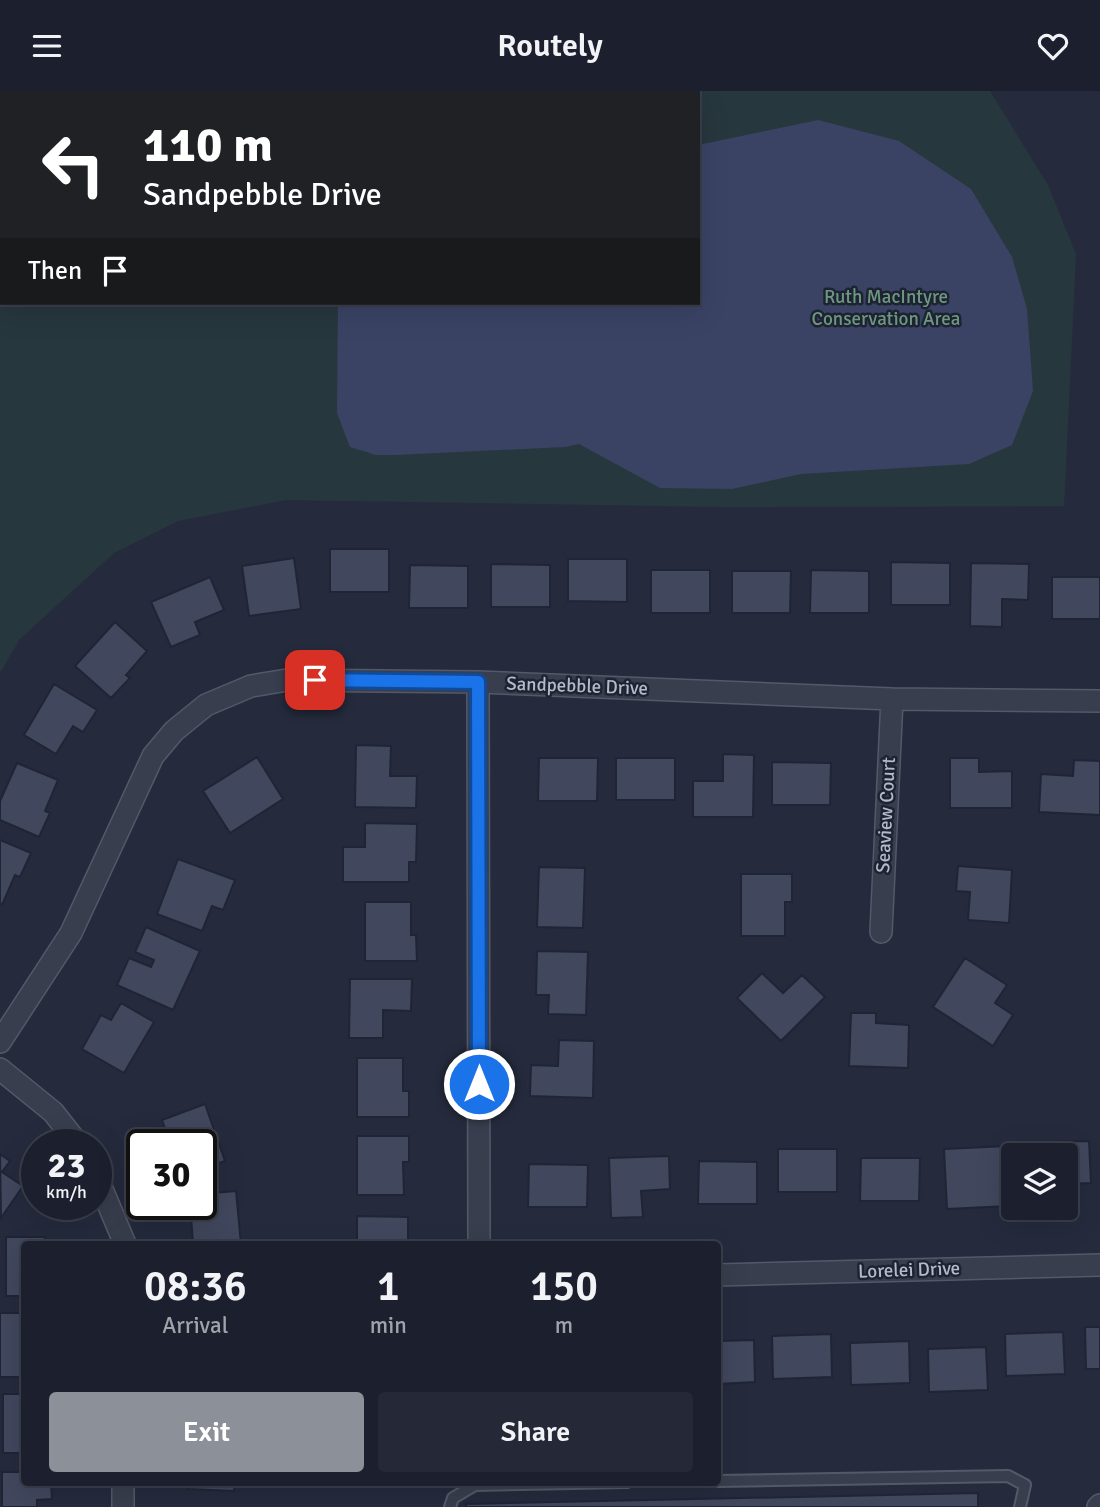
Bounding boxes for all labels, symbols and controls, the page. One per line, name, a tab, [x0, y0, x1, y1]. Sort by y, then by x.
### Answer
text: Routely	[497, 26, 603, 65]
icon: menu	[28, 27, 66, 65]
icon: heart	[1034, 27, 1072, 65]
text: 110 m	[143, 115, 273, 175]
icon: left	[28, 119, 119, 210]
text: Sandpebble Drive	[143, 175, 382, 214]
icon: arrive	[96, 252, 134, 290]
text: Then	[28, 255, 82, 287]
park label: Ruth MacIntyre Conservation Area	[812, 285, 960, 331]
pin	[285, 650, 345, 710]
icon: arrive	[296, 661, 334, 699]
street label: Sandpebble Drive	[506, 672, 648, 700]
street label: Seaview Court	[871, 756, 901, 873]
position arrow	[442, 1047, 516, 1121]
speed limit sign: 30	[126, 1129, 217, 1220]
map controls	[1001, 1143, 1078, 1220]
button: layers	[1001, 1143, 1078, 1220]
text: 23	[48, 1144, 85, 1187]
text: km/h	[46, 1181, 87, 1203]
street label: Lorelei Drive	[858, 1256, 960, 1284]
text: 08:36	[144, 1261, 247, 1312]
text: 1	[377, 1261, 400, 1312]
text: 150	[530, 1261, 598, 1312]
text: Arrival	[162, 1311, 228, 1340]
text: min	[370, 1311, 407, 1340]
text: m	[555, 1311, 573, 1340]
button: Exit	[49, 1392, 364, 1472]
button: Share	[378, 1392, 693, 1472]

